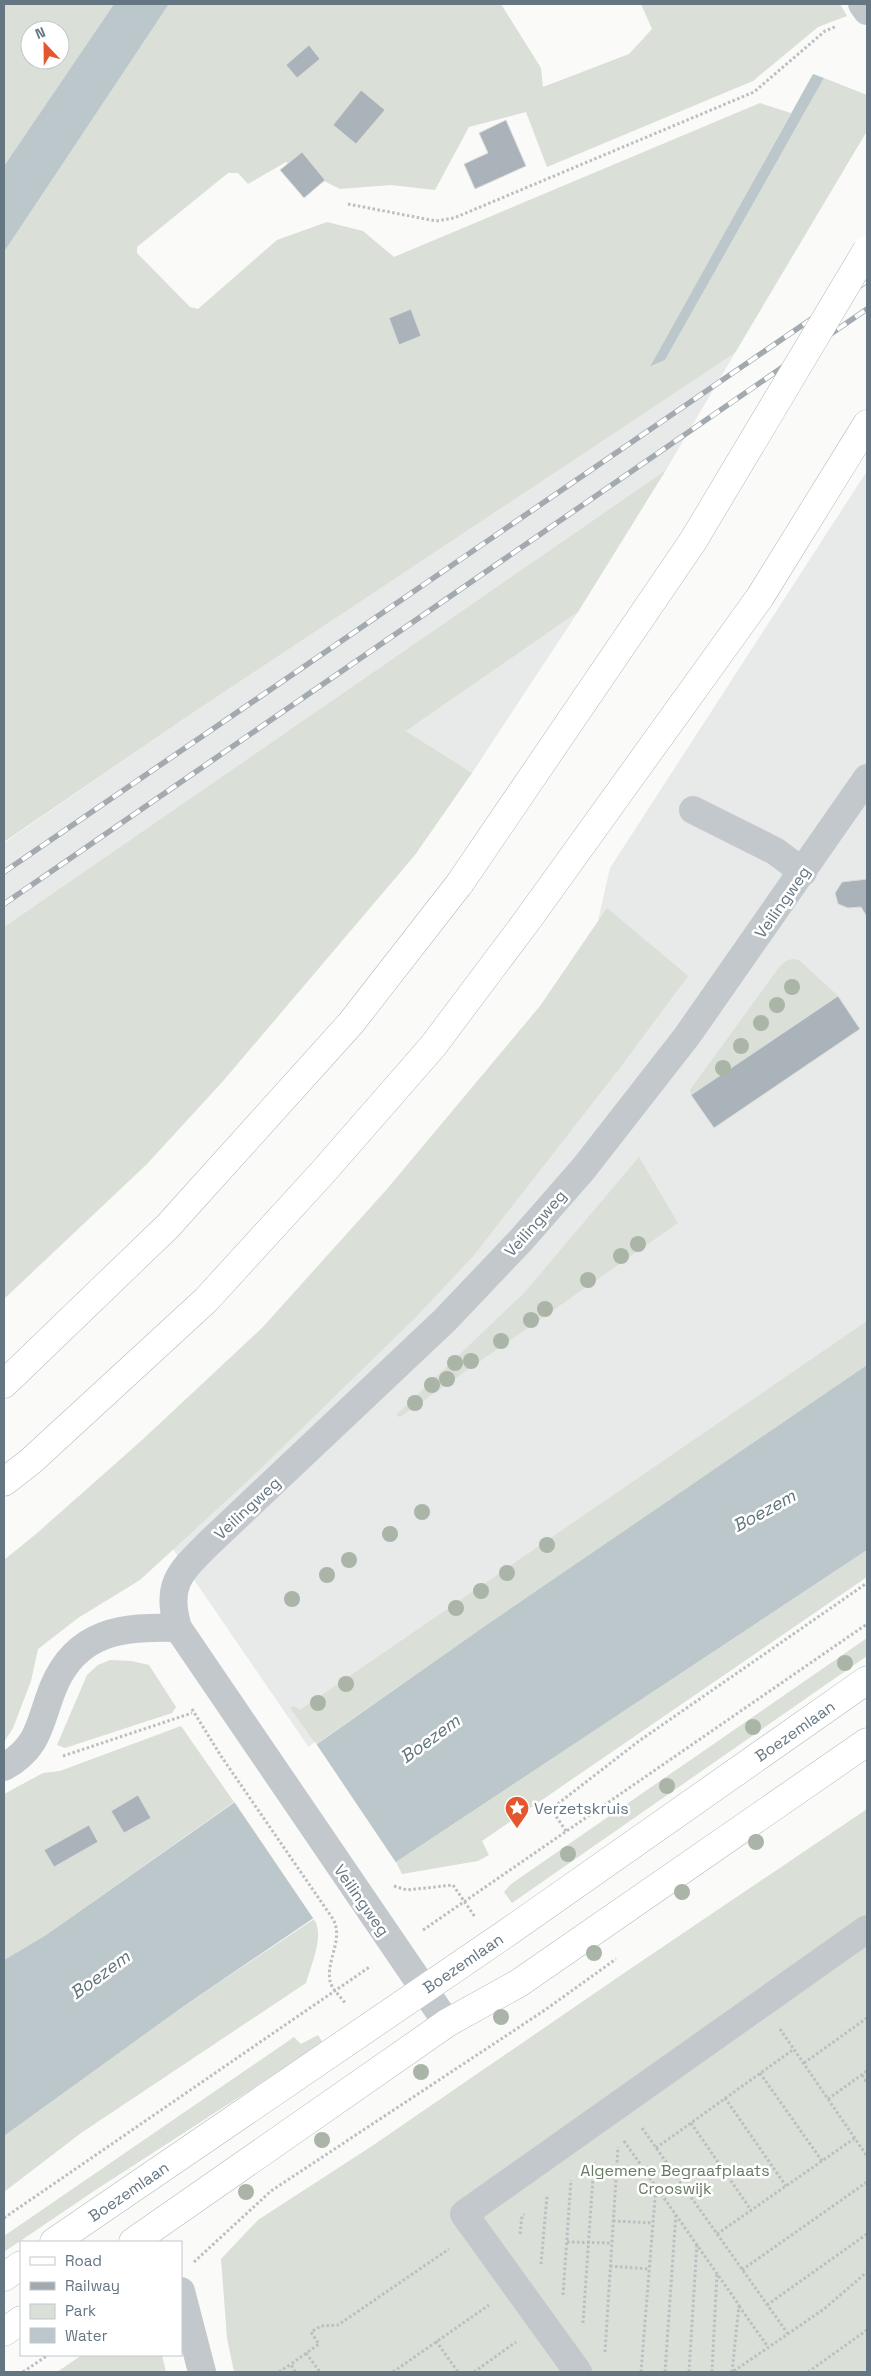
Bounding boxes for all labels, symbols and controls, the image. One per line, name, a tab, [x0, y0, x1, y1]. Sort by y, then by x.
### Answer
north arrow	[20, 20, 70, 70]
text: N	[32, 23, 48, 43]
street label: Veilingweg	[750, 862, 815, 942]
street label: Veilingweg	[500, 1185, 571, 1261]
street label: Veilingweg	[210, 1472, 285, 1544]
water label: Boezem	[728, 1484, 800, 1537]
street label: Boezemlaan	[751, 1696, 839, 1767]
water label: Boezem	[395, 1709, 465, 1768]
place icon: Verzetskruis	[504, 1795, 530, 1829]
place label: Verzetskruis	[534, 1798, 629, 1819]
street label: Veilingweg	[329, 1860, 394, 1940]
street label: Boezemlaan	[419, 1928, 507, 1998]
water label: Boezem	[65, 1945, 135, 2004]
street label: Boezemlaan	[84, 2157, 173, 2227]
park label: Algemene Begraafplaats Crooswijk	[580, 2160, 770, 2199]
legend	[20, 2241, 182, 2356]
text: Road	[65, 2251, 102, 2270]
text: Railway	[65, 2276, 120, 2295]
text: Park	[65, 2301, 96, 2320]
text: Water	[65, 2326, 108, 2345]

